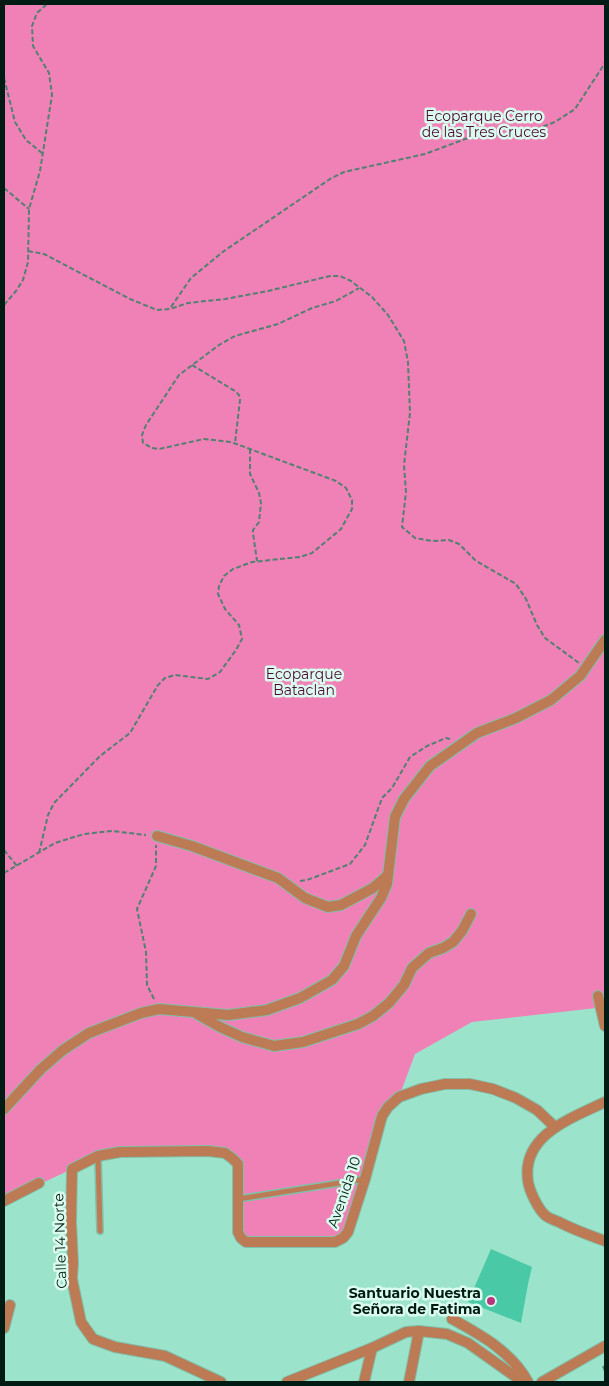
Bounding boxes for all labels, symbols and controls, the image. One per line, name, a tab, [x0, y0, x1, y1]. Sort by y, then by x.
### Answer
park label: Ecoparque Cerro de las Tres Cruces	[422, 107, 546, 141]
park label: Ecoparque Bataclan	[266, 665, 342, 699]
street label: Avenida 10	[323, 1154, 365, 1230]
street label: Calle 14 Norte	[49, 1193, 71, 1289]
place label: Santuario Nuestra Señora de Fatima	[349, 1284, 481, 1318]
marker: Santuario Nuestra Señora de Fatima	[485, 1295, 497, 1307]

